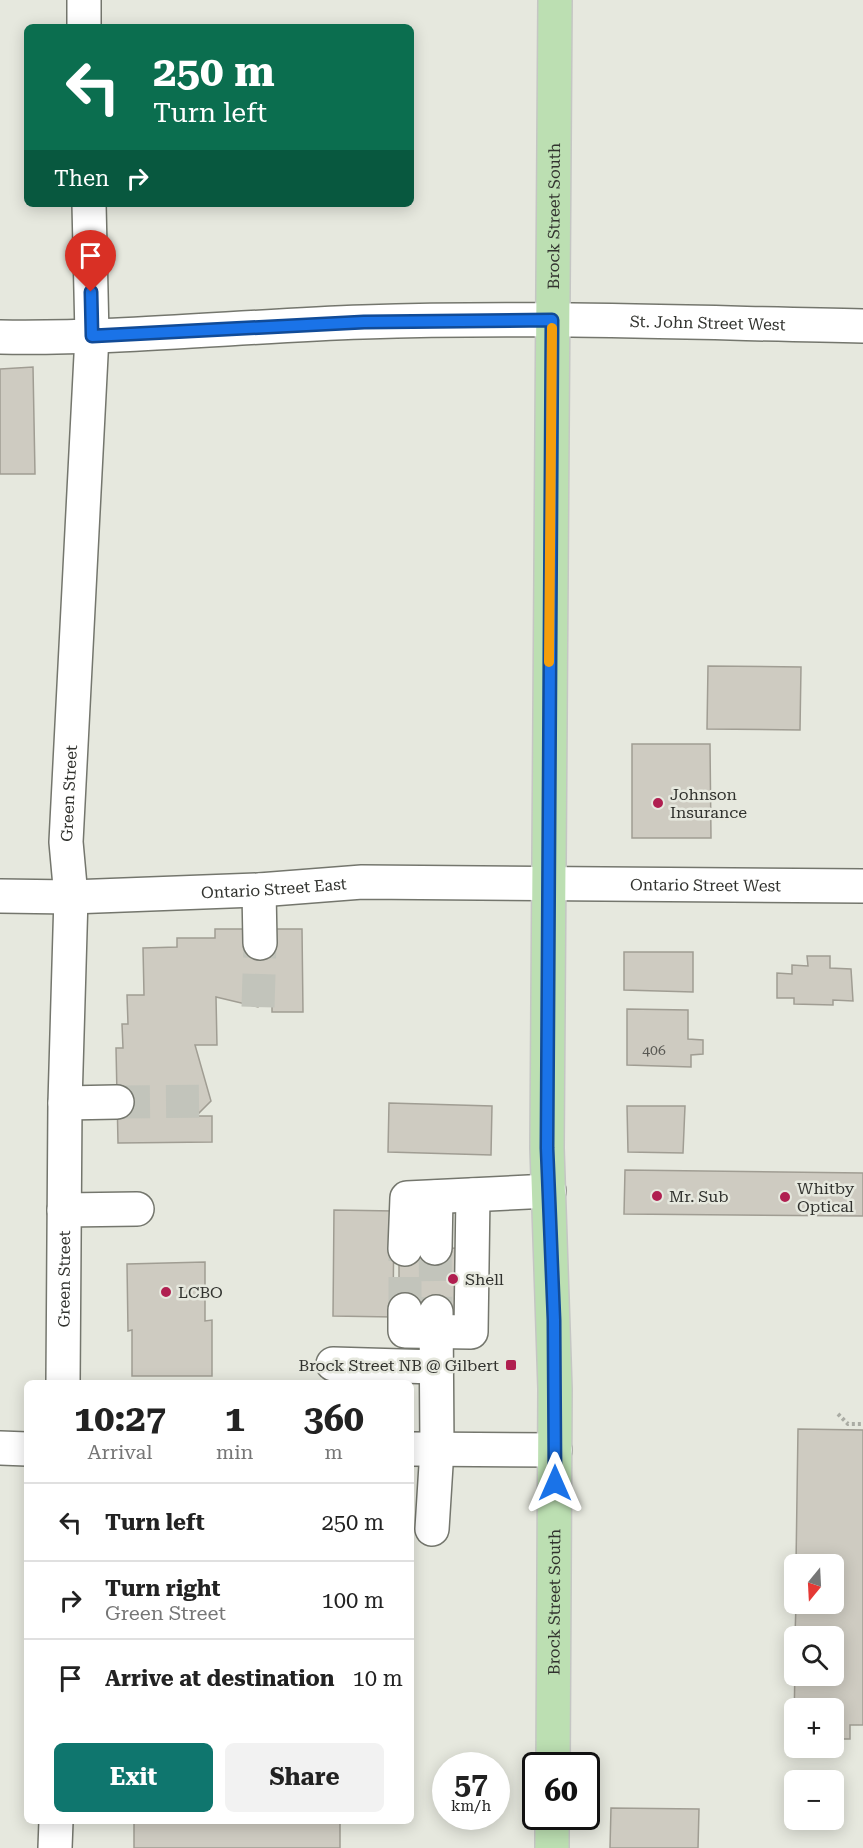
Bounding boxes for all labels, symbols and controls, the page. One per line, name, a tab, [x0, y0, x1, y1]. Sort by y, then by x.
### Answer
text: 250 m	[153, 47, 275, 96]
icon: left	[54, 48, 132, 126]
text: Turn left	[153, 97, 267, 129]
street label: Brock Street South	[543, 143, 564, 289]
icon: right	[121, 162, 154, 195]
text: Then	[54, 166, 109, 191]
pin	[65, 230, 116, 292]
icon: arrive	[74, 239, 107, 272]
street label: St. John Street West	[630, 311, 786, 334]
street label: Green Street	[57, 744, 80, 842]
place label: Johnson Insurance	[670, 785, 747, 822]
marker: Johnson Insurance	[651, 796, 665, 810]
street label: Ontario Street East	[201, 874, 347, 902]
street label: Ontario Street West	[630, 875, 781, 895]
house number: 406	[642, 1042, 666, 1058]
place label: Whitby Optical	[797, 1179, 855, 1216]
place label: Mr. Sub	[669, 1187, 729, 1206]
marker: Mr. Sub	[650, 1189, 664, 1203]
marker: Whitby Optical	[778, 1190, 792, 1204]
street label: Green Street	[54, 1230, 74, 1328]
place label: Shell	[465, 1270, 504, 1289]
marker: Shell	[446, 1272, 460, 1286]
place label: LCBO	[178, 1283, 223, 1302]
marker: LCBO	[159, 1285, 173, 1299]
place label: Brock Street NB @ Gilbert	[298, 1356, 499, 1375]
marker: Brock Street NB @ Gilbert	[504, 1358, 518, 1372]
text: 10:27	[74, 1398, 166, 1440]
text: 1	[225, 1398, 245, 1440]
text: 360	[304, 1398, 364, 1440]
text: Arrival	[87, 1440, 152, 1464]
text: min	[216, 1440, 253, 1464]
text: m	[325, 1440, 343, 1464]
position arrow	[523, 1451, 587, 1515]
icon: left	[54, 1506, 87, 1539]
text: Turn left	[105, 1510, 205, 1535]
text: 250 m	[321, 1510, 384, 1535]
street label: Brock Street South	[544, 1529, 564, 1675]
north arrow	[784, 1554, 844, 1614]
map controls	[784, 1554, 844, 1830]
text: Turn right	[105, 1576, 220, 1601]
icon: right	[54, 1584, 87, 1617]
text: 100 m	[321, 1588, 384, 1613]
text: Green Street	[105, 1601, 226, 1625]
button: search	[784, 1626, 844, 1686]
icon: arrive	[54, 1662, 87, 1695]
text: Arrive at destination	[105, 1666, 334, 1691]
text: 10 m	[352, 1666, 403, 1691]
button: +	[784, 1698, 844, 1758]
button: Exit	[54, 1743, 213, 1812]
button: Share	[225, 1743, 384, 1812]
speed limit sign: 60	[522, 1752, 600, 1830]
text: 57	[454, 1766, 488, 1801]
button: −	[784, 1770, 844, 1830]
text: km/h	[451, 1797, 491, 1815]

